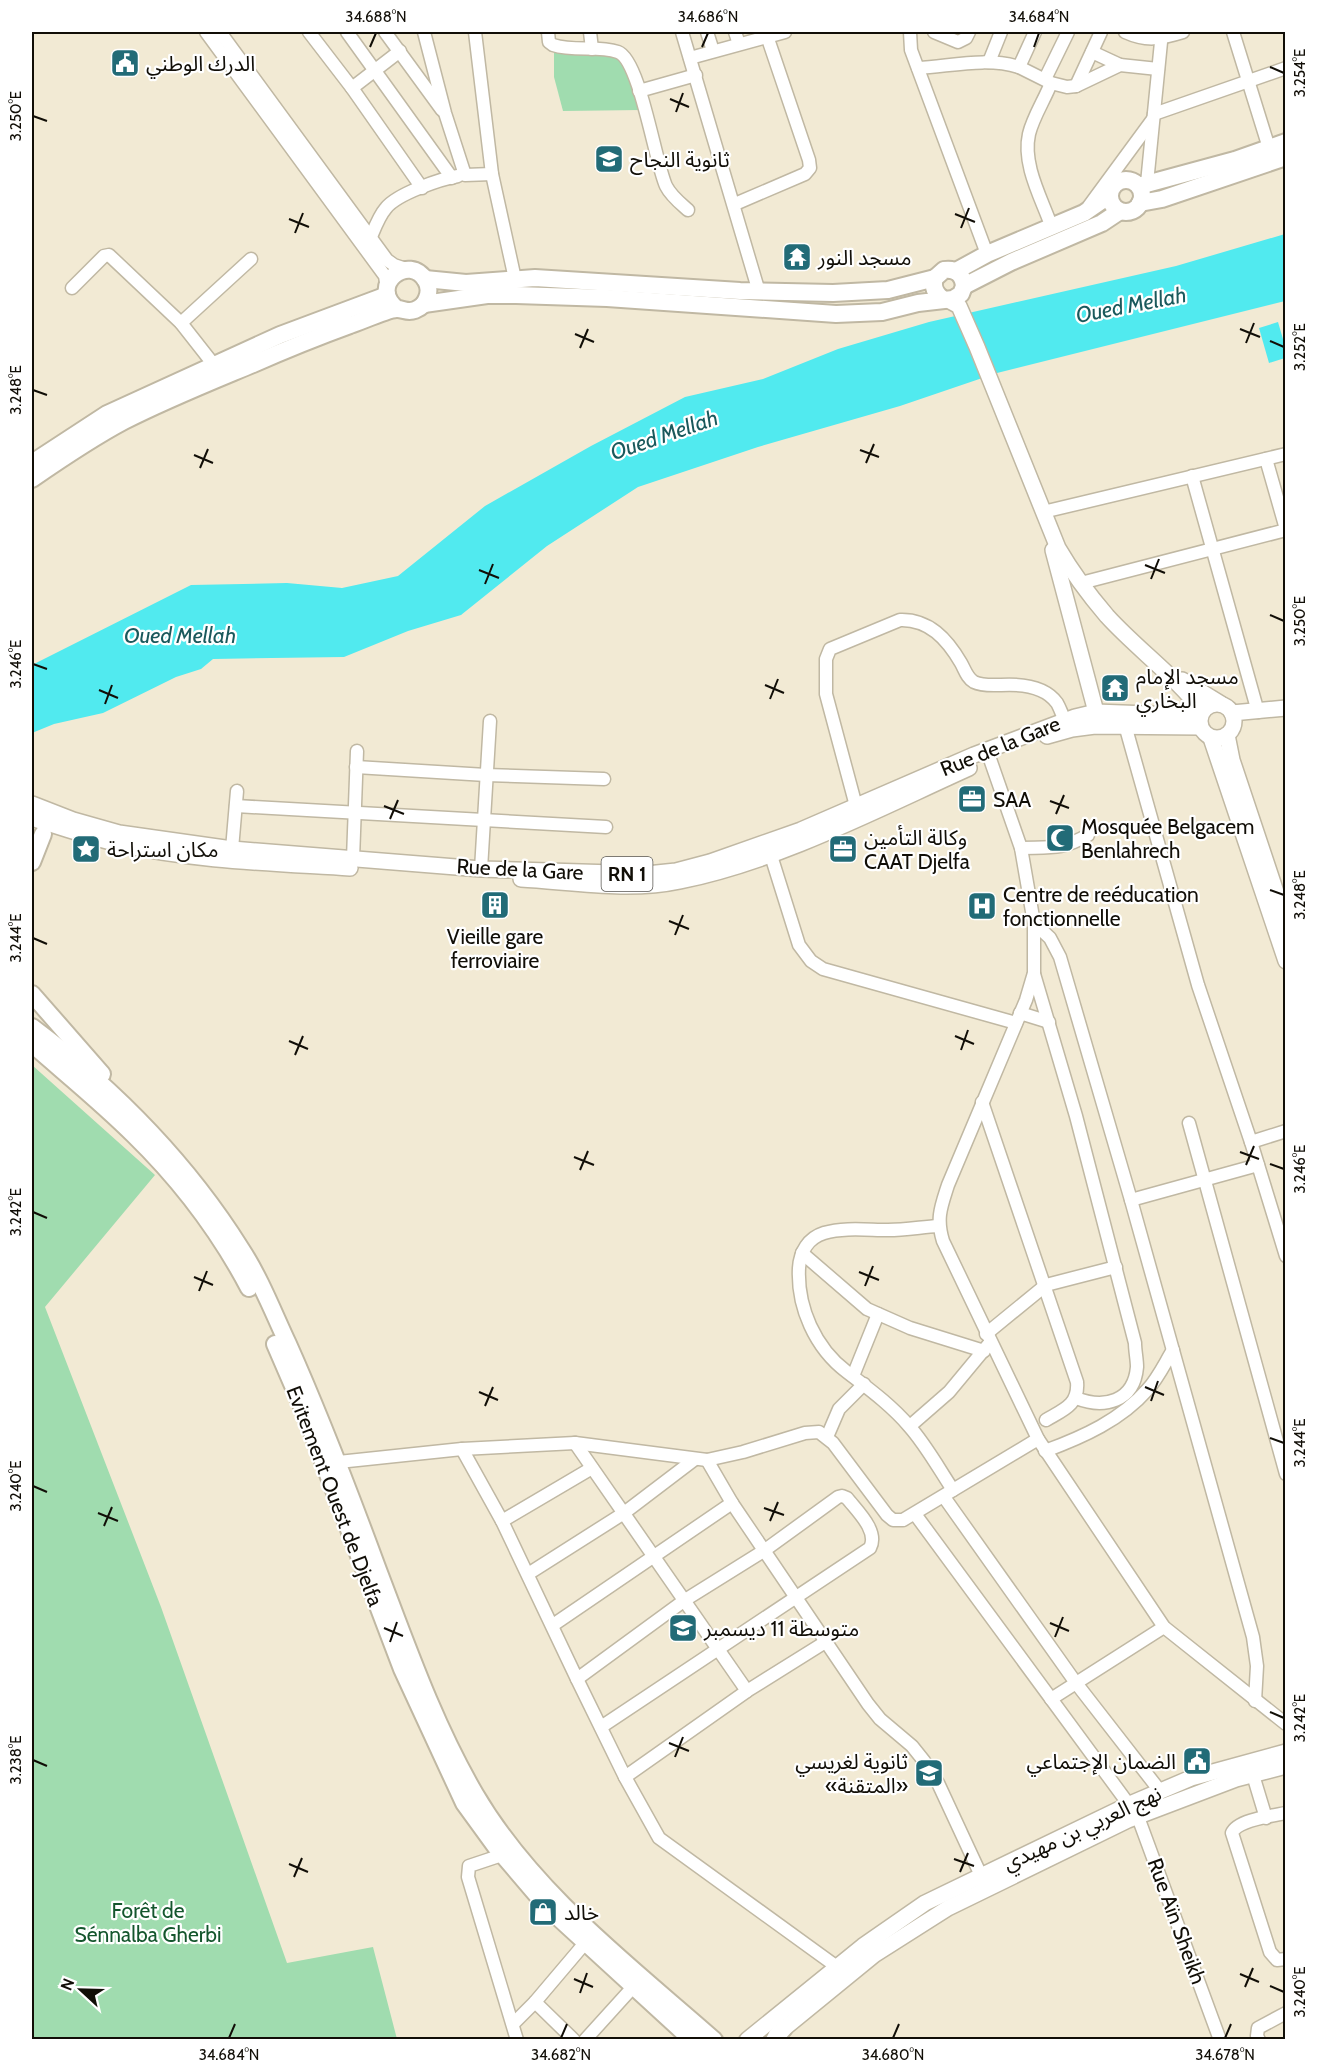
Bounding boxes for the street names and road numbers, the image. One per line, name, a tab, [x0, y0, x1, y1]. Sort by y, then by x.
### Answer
street label: Rue de la Gare	[936, 711, 1064, 781]
street label: Rue de la Gare	[456, 853, 584, 885]
road number: RN 1	[602, 857, 652, 891]
street label: Evitement Ouest de Djelfa	[280, 1382, 389, 1610]
street label: نهج العربي بن مهيدي	[999, 1780, 1167, 1879]
street label: Rue Aïn Sheikh	[1143, 1855, 1211, 1987]

